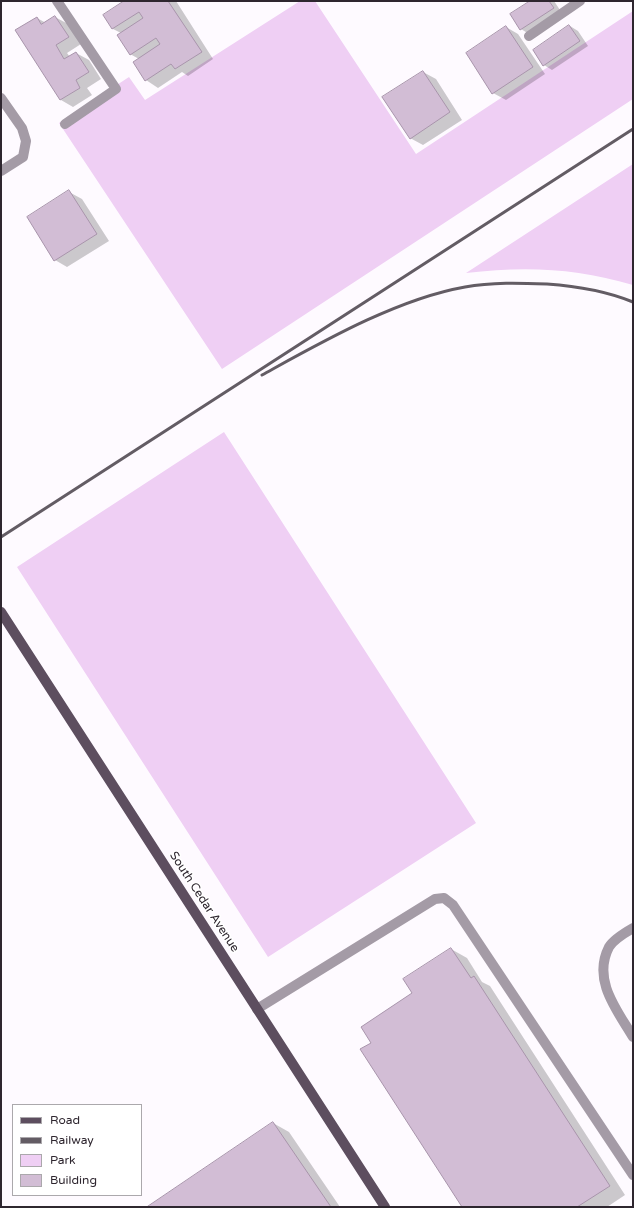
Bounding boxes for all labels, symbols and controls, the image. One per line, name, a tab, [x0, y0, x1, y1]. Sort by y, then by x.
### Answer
street label: South Cedar Avenue	[166, 849, 242, 955]
legend	[12, 1104, 142, 1196]
text: Road	[50, 1113, 80, 1127]
text: Railway	[50, 1133, 94, 1147]
text: Park	[50, 1153, 76, 1167]
text: Building	[50, 1173, 97, 1187]

